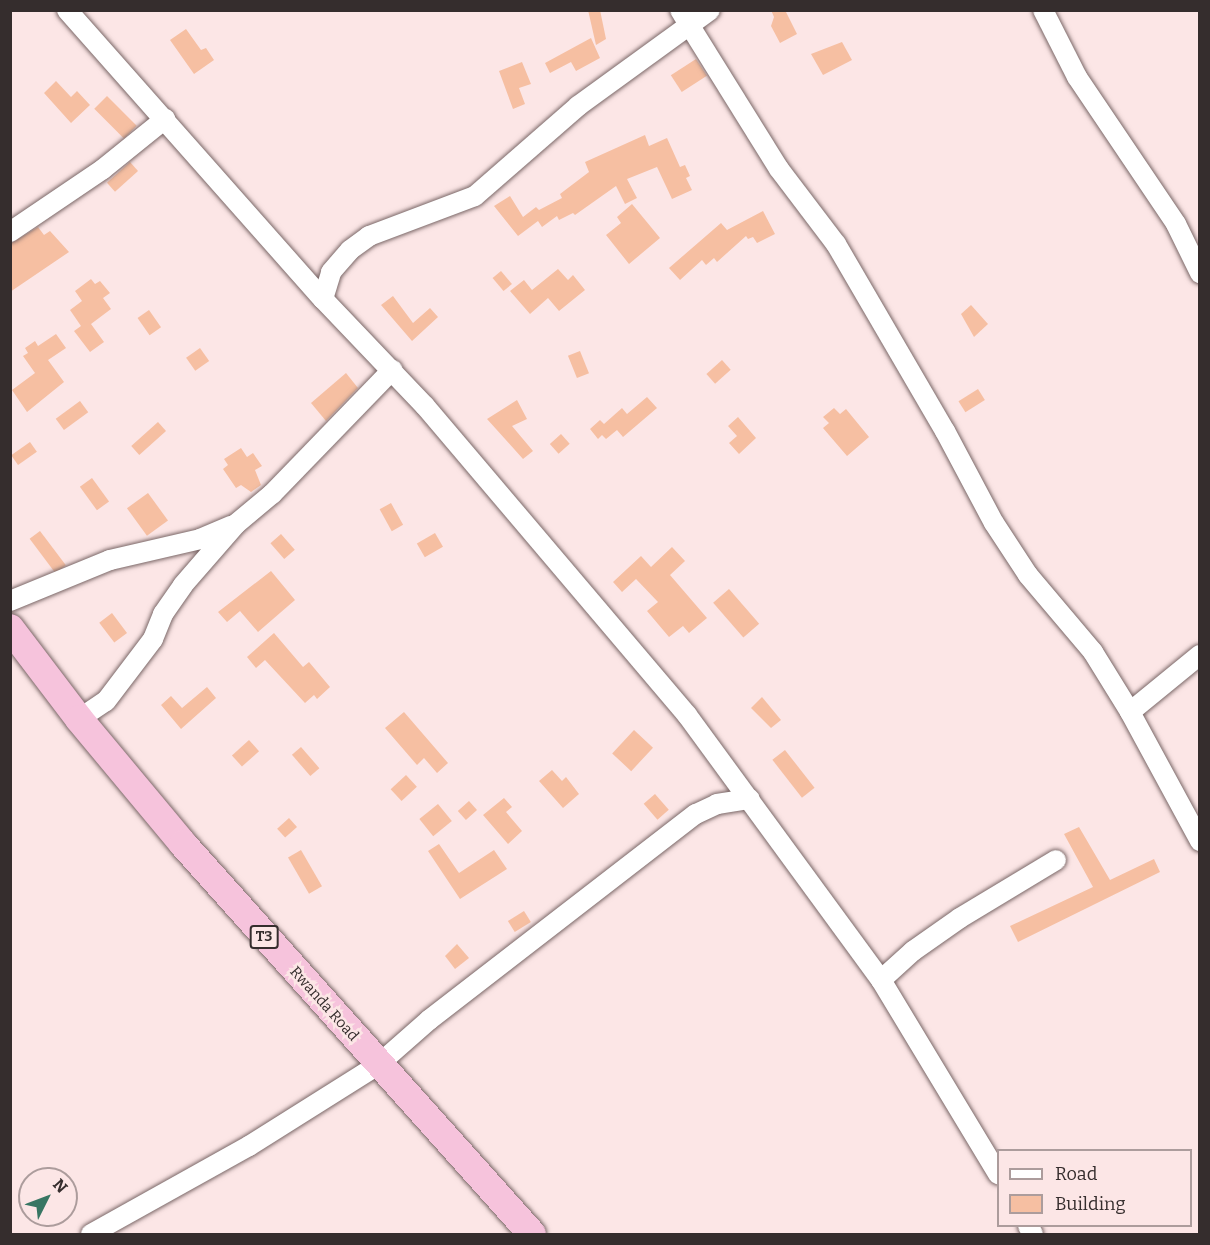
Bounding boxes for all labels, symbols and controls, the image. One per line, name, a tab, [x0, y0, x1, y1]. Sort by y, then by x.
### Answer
road number: T3	[249, 926, 279, 948]
street label: Rwanda Road	[286, 963, 362, 1045]
legend	[997, 1149, 1192, 1227]
text: Road	[1055, 1163, 1097, 1185]
north arrow	[18, 1167, 78, 1227]
text: N	[49, 1175, 71, 1197]
text: Building	[1055, 1193, 1126, 1215]

